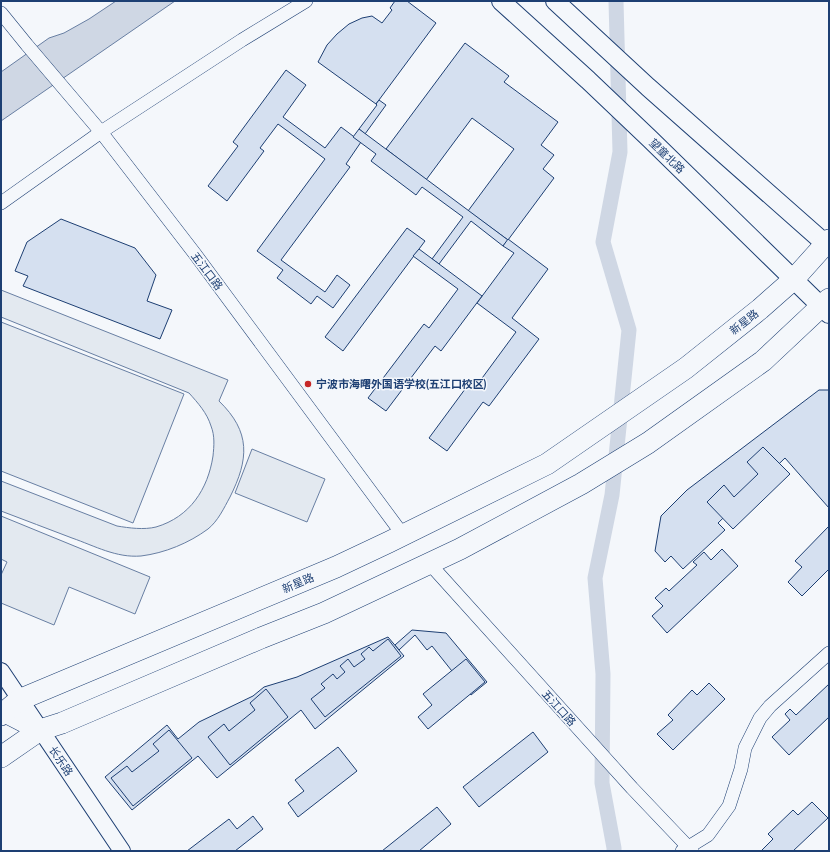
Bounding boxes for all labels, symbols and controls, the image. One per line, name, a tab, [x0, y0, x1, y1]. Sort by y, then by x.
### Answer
street label: 望童北路	[647, 136, 687, 176]
street label: 五江口路	[189, 250, 225, 292]
street label: 新星路	[727, 307, 761, 337]
place label: 宁波市海曙外国语学校(五江口校区)	[316, 378, 487, 390]
marker: 宁波市海曙外国语学校(五江口校区)	[303, 379, 313, 389]
street label: 新星路	[280, 571, 316, 595]
street label: 五江口路	[540, 688, 578, 728]
street label: 长乐路	[47, 744, 75, 778]

